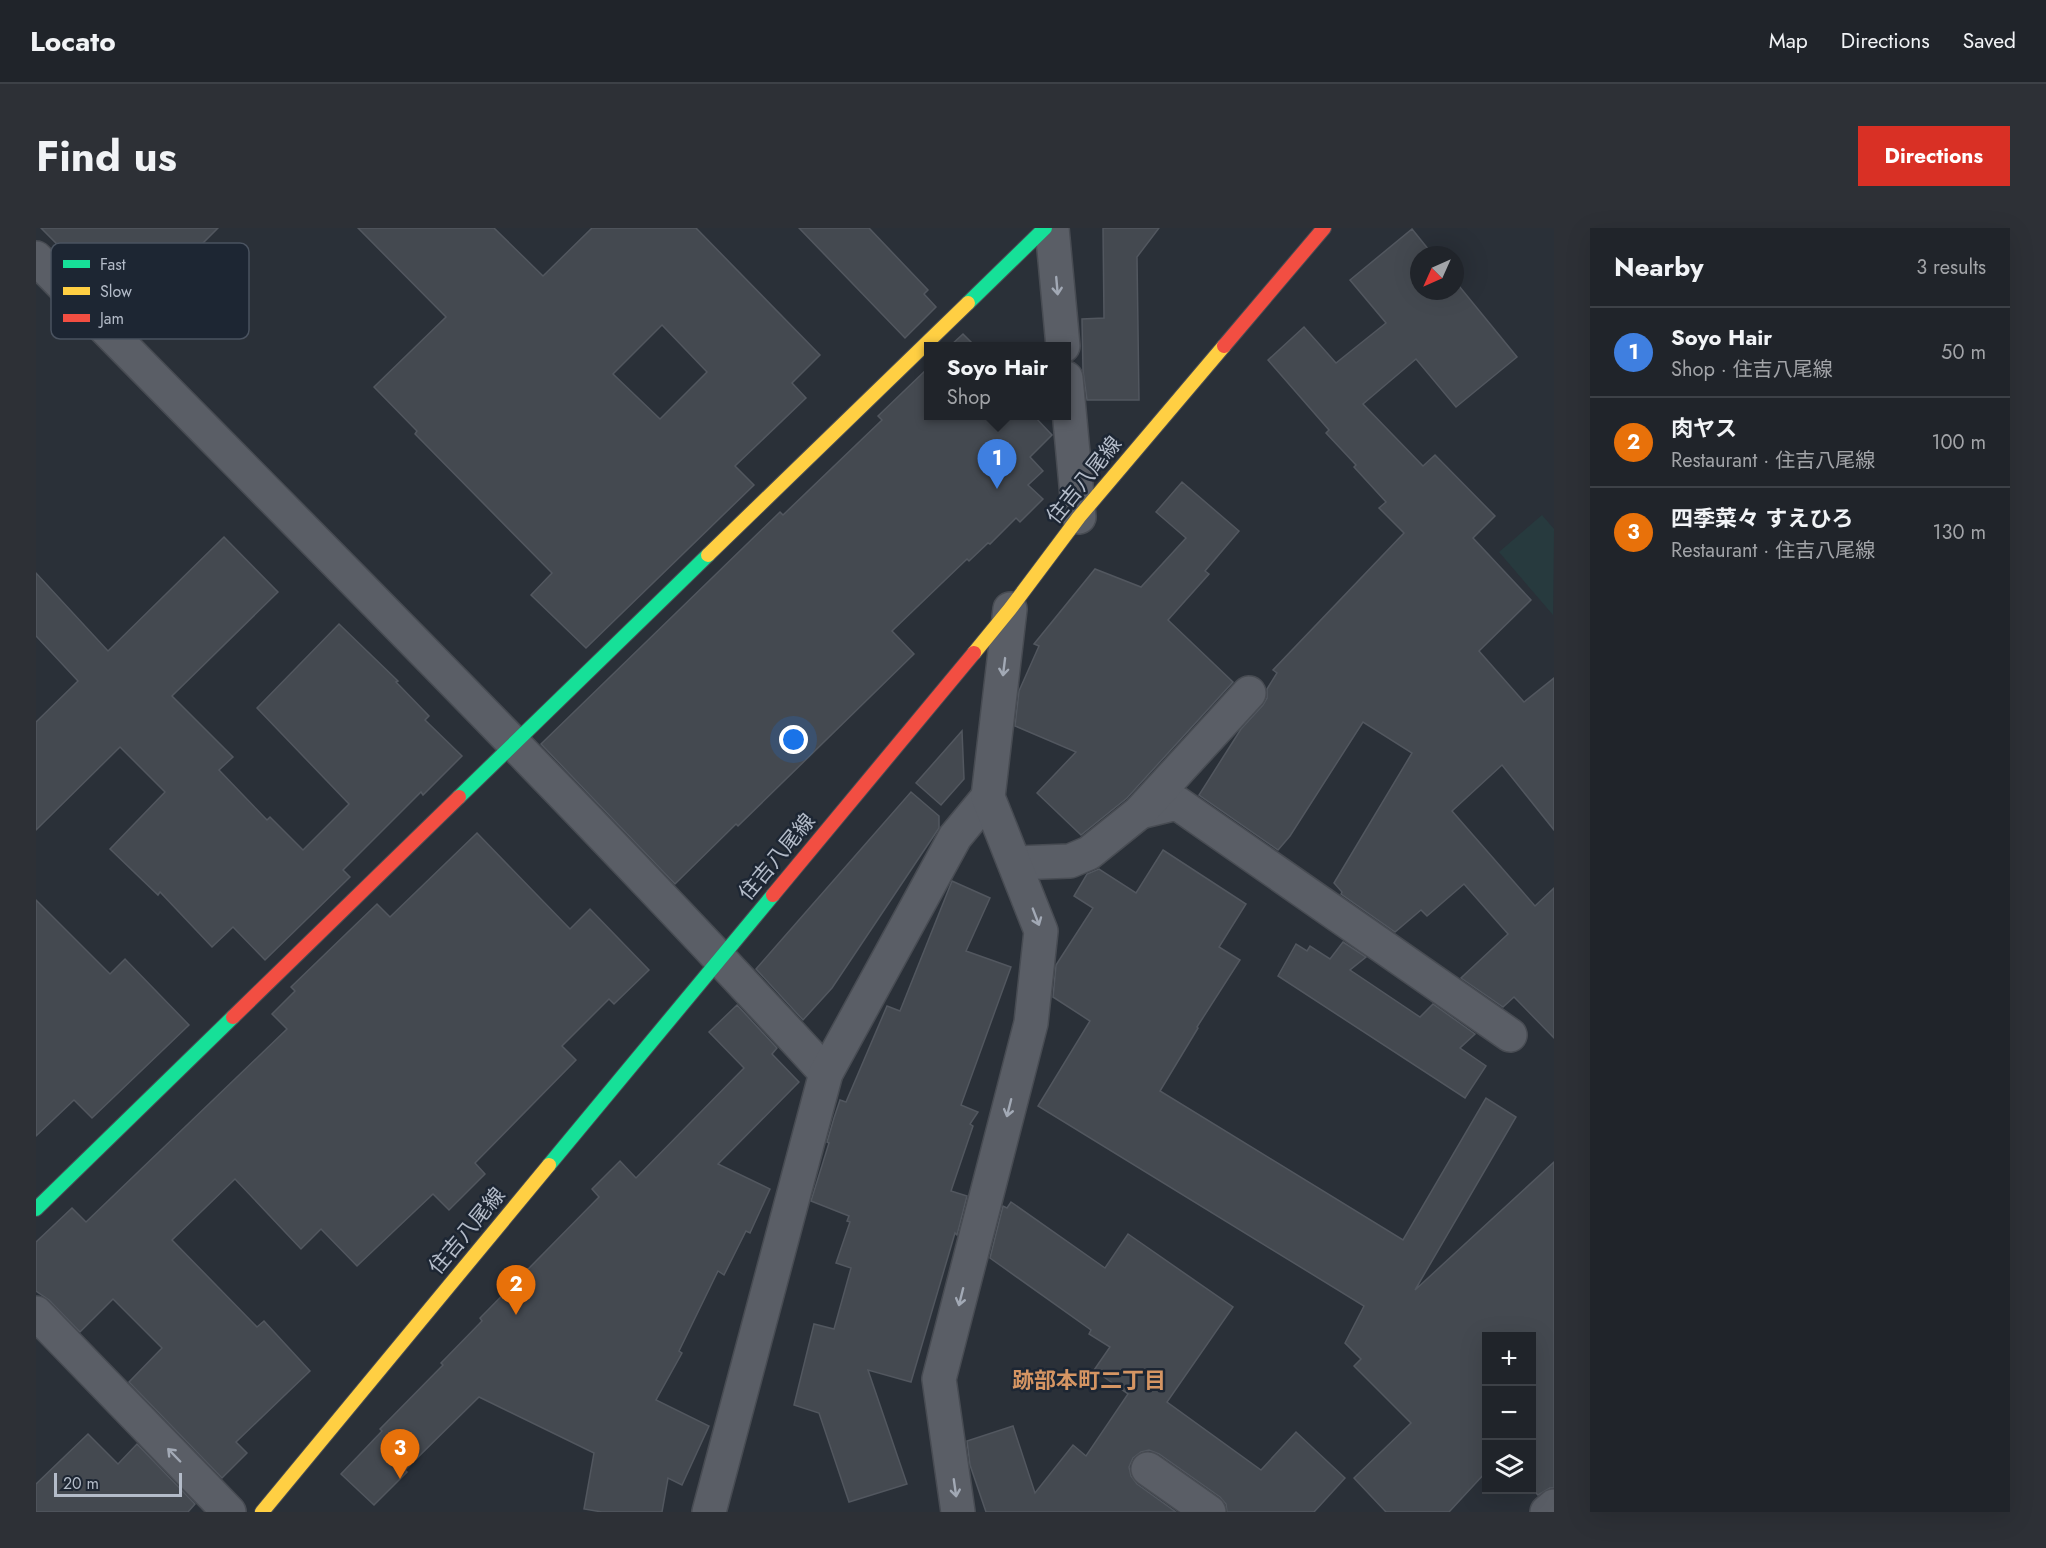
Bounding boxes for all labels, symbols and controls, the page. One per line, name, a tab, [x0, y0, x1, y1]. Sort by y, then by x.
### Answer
text: Locato	[30, 21, 116, 62]
text: Map	[1769, 26, 1808, 56]
text: Directions	[1841, 26, 1930, 56]
text: Saved	[1963, 26, 2016, 56]
text: Find us	[36, 126, 177, 187]
button: Directions	[1858, 126, 2010, 186]
legend	[51, 243, 249, 339]
north arrow	[1410, 246, 1464, 300]
text: Nearby	[1614, 248, 1703, 286]
text: Fast	[100, 253, 126, 276]
text: 3 results	[1916, 253, 1986, 282]
one-way arrow	[1052, 276, 1063, 296]
text: Slow	[100, 280, 132, 303]
text: Jam	[98, 307, 124, 330]
text: Soyo Hair	[1671, 321, 1772, 353]
text: 1	[1628, 338, 1639, 367]
text: 50 m	[1941, 338, 1986, 367]
popup	[924, 342, 1071, 420]
text: Soyo Hair	[947, 351, 1048, 383]
text: Shop · 住吉八尾線	[1671, 355, 1833, 384]
text: Shop	[947, 383, 991, 412]
text: 肉ヤス	[1671, 412, 1737, 444]
text: 2	[1627, 428, 1640, 457]
text: 100 m	[1931, 428, 1986, 457]
street label: 住吉八尾線	[1039, 430, 1129, 530]
pin: 1	[978, 440, 1016, 489]
text: Restaurant · 住吉八尾線	[1671, 446, 1875, 475]
text: 四季菜々 すえひろ	[1671, 502, 1854, 534]
text: 3	[1627, 518, 1640, 547]
text: 130 m	[1932, 518, 1986, 547]
text: Restaurant · 住吉八尾線	[1671, 536, 1875, 565]
one-way arrow	[998, 656, 1009, 676]
your location	[779, 725, 808, 754]
street label: 住吉八尾線	[732, 807, 822, 907]
one-way arrow	[1031, 907, 1042, 926]
one-way arrow	[1002, 1098, 1014, 1117]
street label: 住吉八尾線	[422, 1181, 512, 1281]
pin: 2	[496, 1266, 536, 1315]
one-way arrow	[954, 1287, 966, 1306]
map controls	[1482, 1332, 1536, 1494]
button: +	[1482, 1332, 1536, 1386]
district label: 跡部本町二丁目	[1012, 1364, 1166, 1396]
button: −	[1482, 1386, 1536, 1440]
pin: 3	[380, 1430, 420, 1479]
button: layers	[1482, 1440, 1536, 1494]
one-way arrow	[166, 1447, 181, 1462]
scale bar	[54, 1470, 182, 1498]
text: 20 m	[63, 1472, 99, 1495]
one-way arrow	[949, 1478, 960, 1498]

